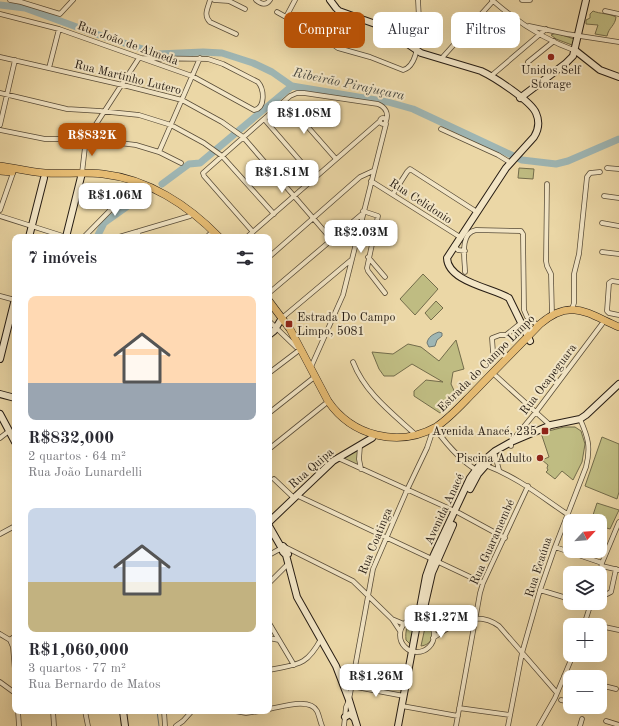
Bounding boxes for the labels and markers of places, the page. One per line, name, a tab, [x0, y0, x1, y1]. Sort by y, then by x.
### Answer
marker: Unidos Self Storage	[546, 52, 556, 62]
place label: Unidos Self Storage	[521, 65, 582, 91]
pin: R$1.08M	[267, 101, 341, 135]
pin: R$832K	[59, 123, 125, 157]
pin: R$1.81M	[245, 160, 319, 194]
pin: R$1.06M	[78, 183, 152, 217]
pin: R$2.03M	[324, 220, 398, 254]
place label: Estrada Do Campo Limpo, 5081	[297, 312, 395, 338]
marker: Estrada Do Campo Limpo, 5081	[284, 319, 294, 329]
place label: Avenida Anacé, 235	[432, 425, 537, 438]
marker: Avenida Anacé, 235	[540, 426, 550, 436]
place label: Piscina Adulto	[456, 453, 532, 465]
marker: Piscina Adulto	[535, 453, 545, 463]
pin: R$1.27M	[404, 605, 478, 639]
pin: R$1.26M	[339, 664, 413, 698]

